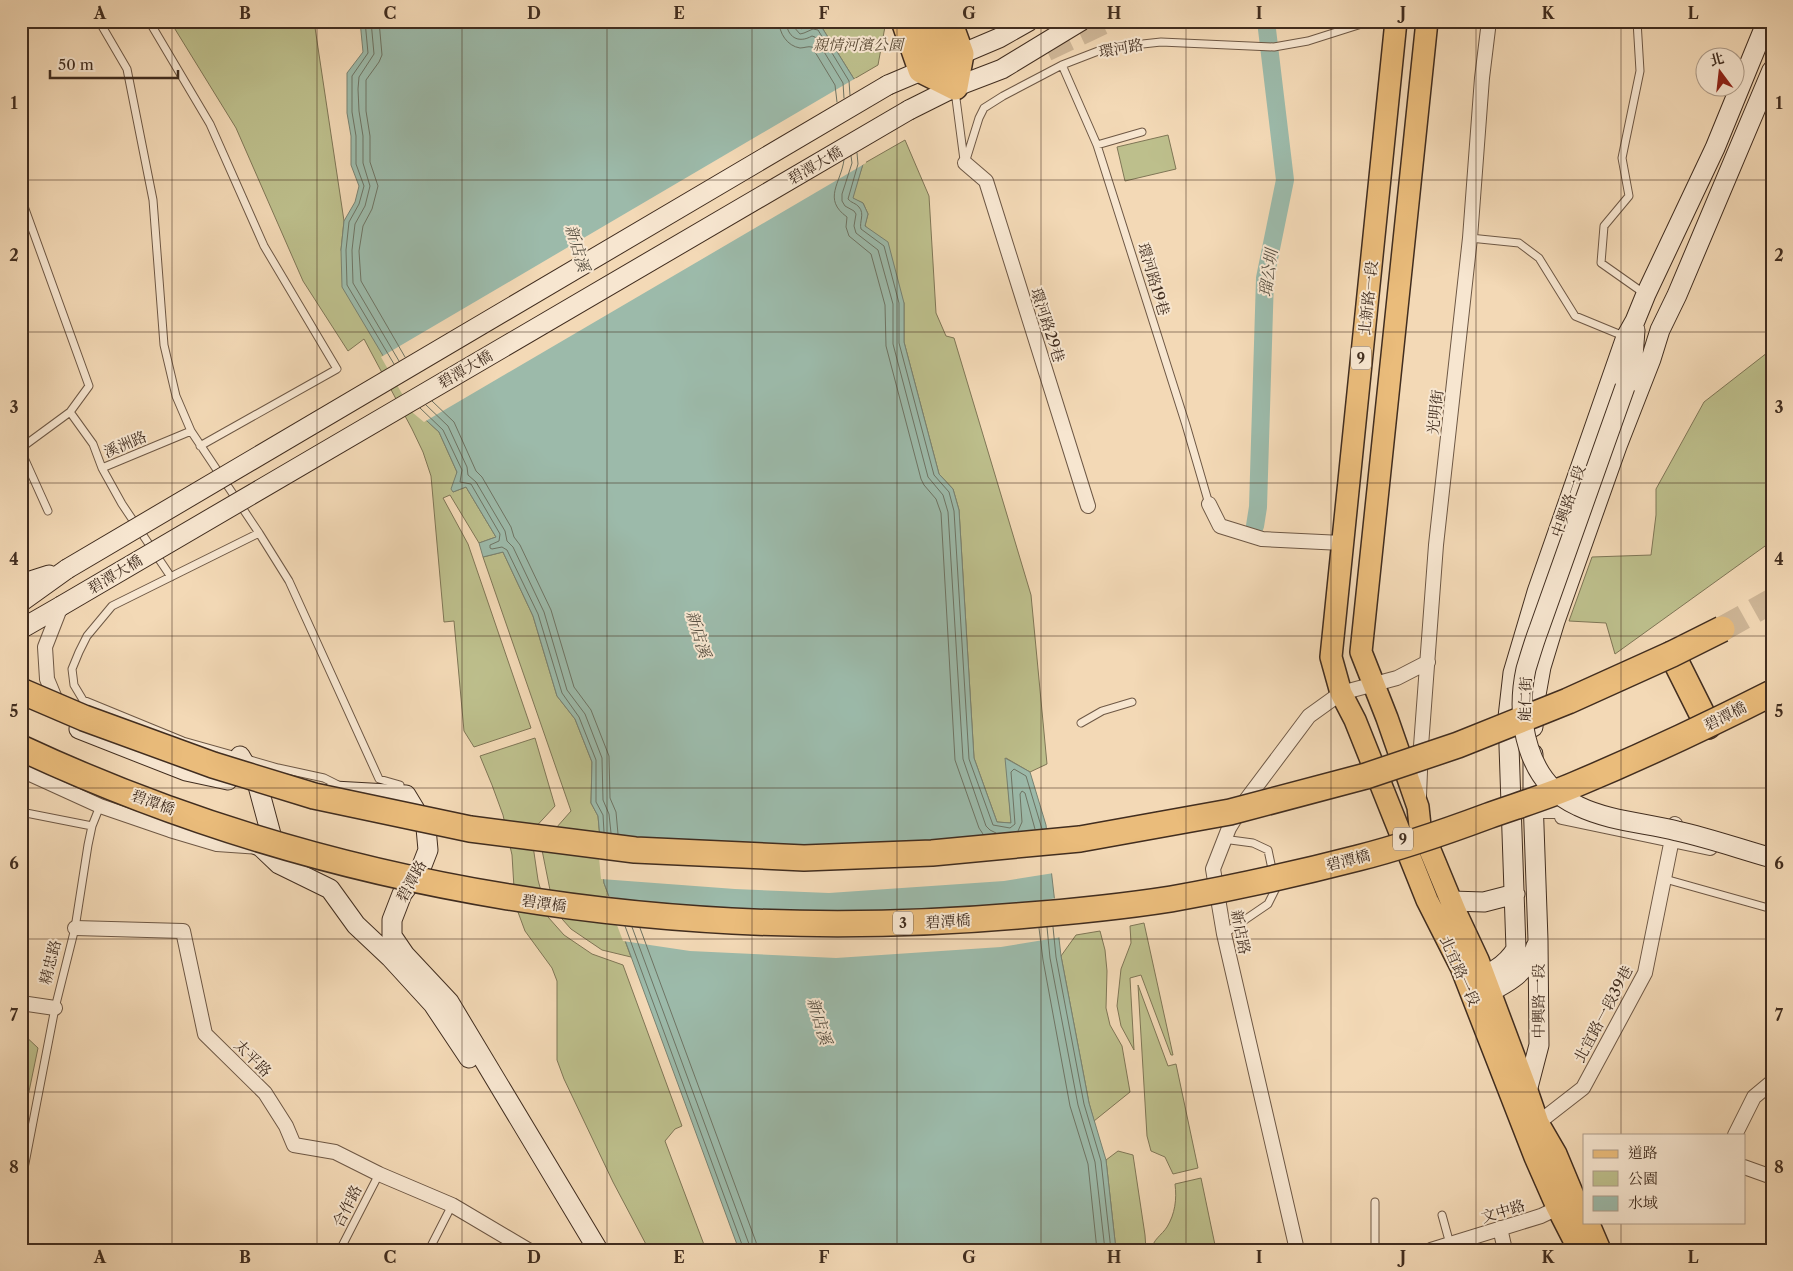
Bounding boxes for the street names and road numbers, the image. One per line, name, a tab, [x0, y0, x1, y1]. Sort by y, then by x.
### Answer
street label: 環河路	[1097, 35, 1145, 61]
street label: 碧潭大橋	[784, 142, 846, 188]
street label: 環河路19巷	[1134, 240, 1174, 318]
street label: 北新路一段	[1355, 260, 1381, 336]
street label: 環河路29巷	[1027, 285, 1069, 365]
street label: 碧潭大橋	[434, 346, 496, 392]
road number: 9	[1351, 346, 1371, 369]
street label: 光明街	[1423, 389, 1447, 435]
street label: 溪洲路	[101, 426, 149, 462]
street label: 中興路一段	[1547, 462, 1589, 540]
street label: 碧潭大橋	[84, 550, 146, 598]
street label: 能仁街	[1515, 676, 1535, 722]
street label: 碧潭橋	[1701, 697, 1749, 735]
street label: 碧潭橋	[129, 785, 177, 819]
road number: 9	[1393, 828, 1413, 851]
street label: 碧潭橋	[1324, 845, 1372, 875]
street label: 碧潭路	[392, 857, 430, 905]
street label: 碧潭橋	[520, 890, 568, 916]
street label: 新店路	[1227, 908, 1255, 956]
street label: 碧潭橋	[925, 910, 971, 932]
road number: 3	[893, 911, 913, 934]
street label: 北宜路一段	[1436, 933, 1484, 1009]
street label: 精忠路	[35, 938, 65, 986]
street label: 北宜路一段39巷	[1569, 962, 1637, 1066]
street label: 中興路一段	[1529, 963, 1548, 1039]
street label: 太平路	[230, 1035, 276, 1081]
street label: 合作路	[328, 1182, 366, 1230]
street label: 文中路	[1479, 1195, 1527, 1227]

